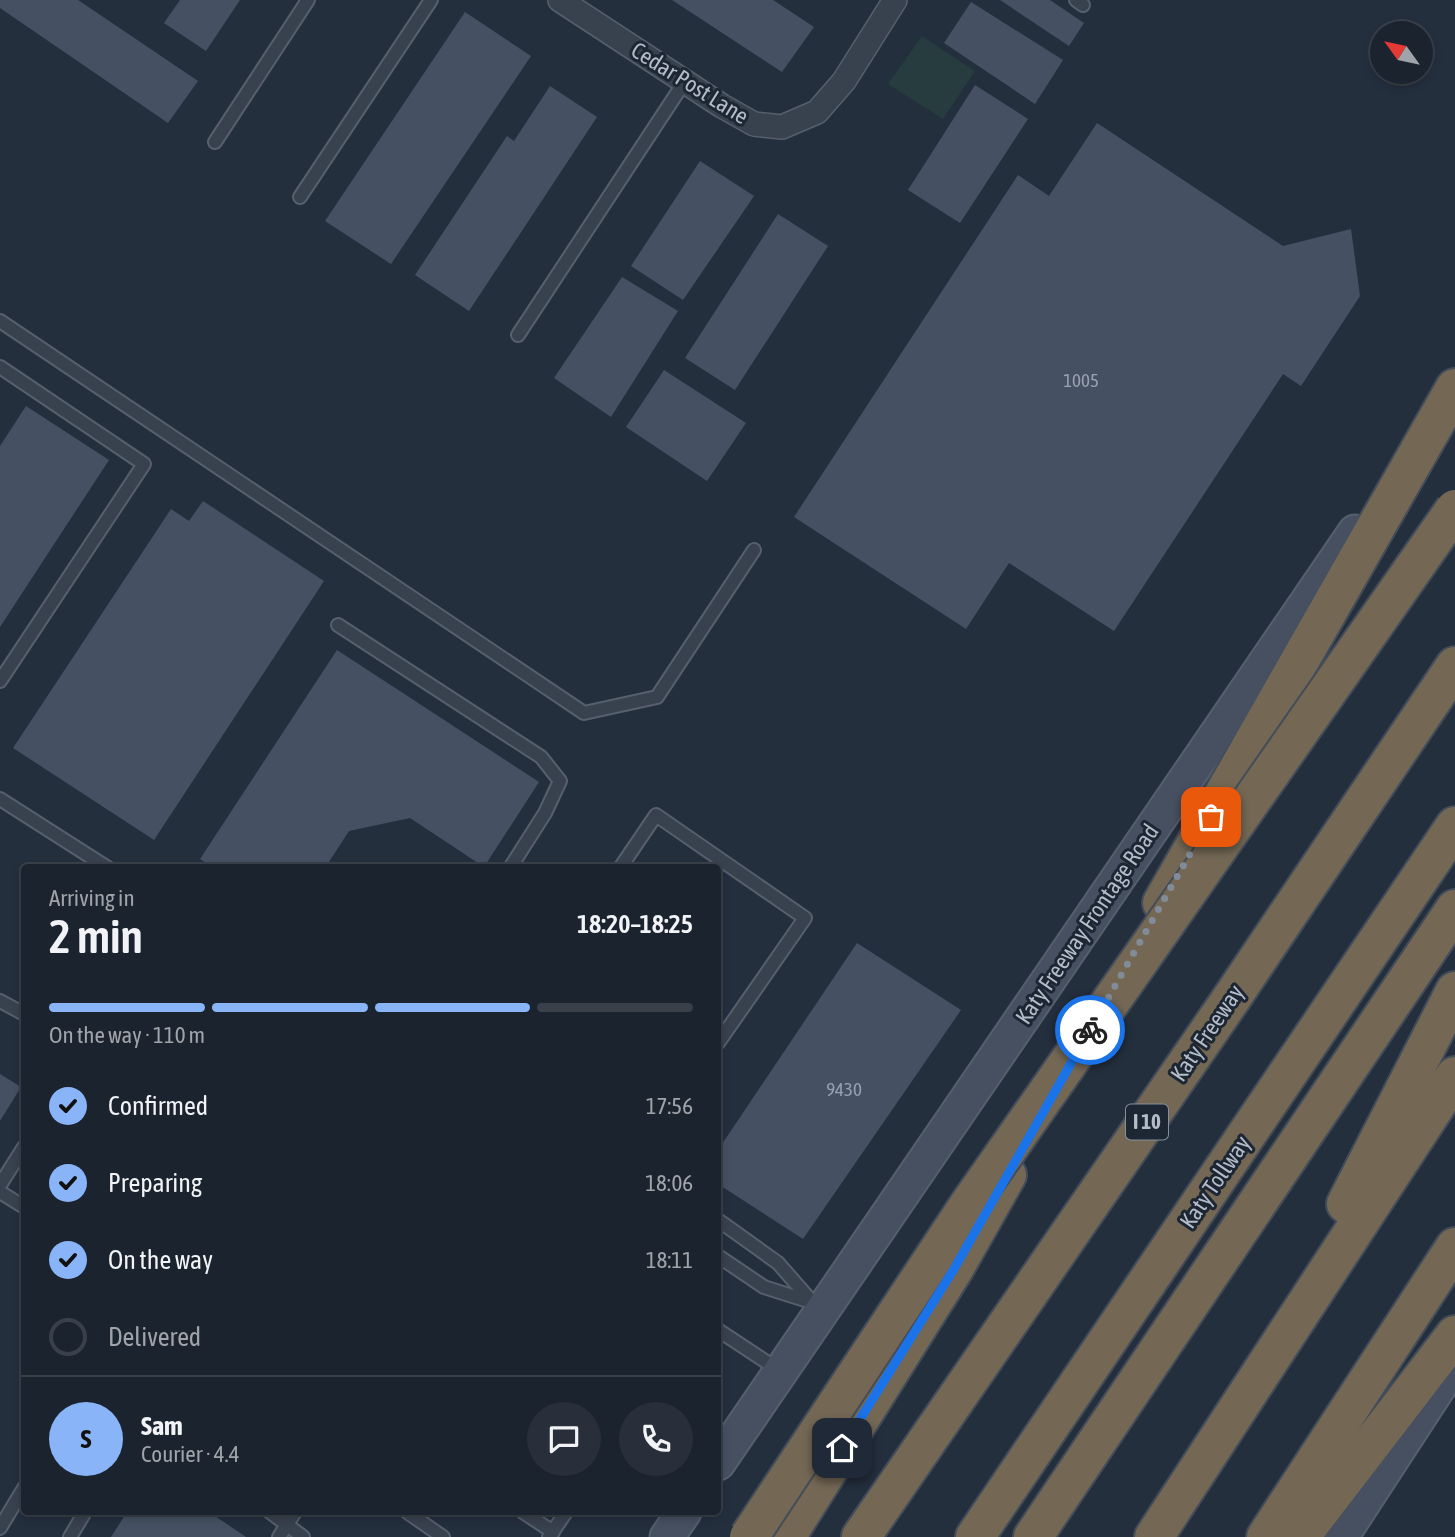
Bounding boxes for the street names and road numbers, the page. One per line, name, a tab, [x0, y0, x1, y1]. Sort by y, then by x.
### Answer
street label: Cedar Post Lane	[627, 37, 753, 129]
street label: Katy Freeway Frontage Road	[1010, 819, 1164, 1029]
street label: Katy Freeway	[1165, 980, 1249, 1086]
road number: I 10	[1126, 1104, 1168, 1140]
street label: Katy Tollway	[1175, 1131, 1255, 1233]

